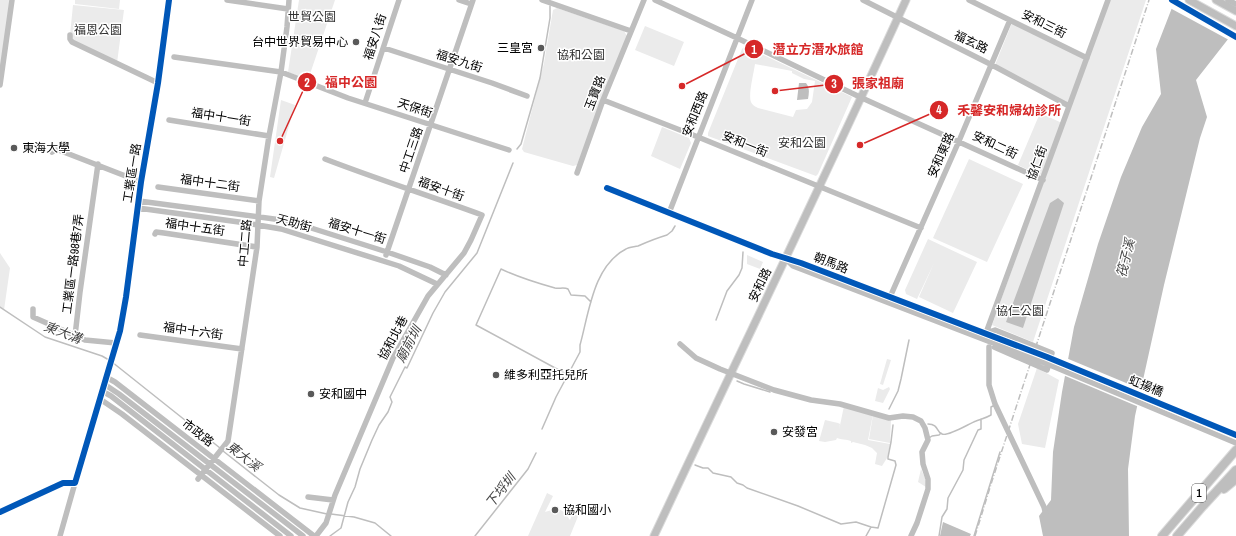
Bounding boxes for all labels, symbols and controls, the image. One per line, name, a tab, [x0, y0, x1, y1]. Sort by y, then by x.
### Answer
street label: 安和三街	[1019, 6, 1069, 42]
park label: 世貿公園	[288, 9, 336, 25]
street label: 福安八街	[360, 12, 390, 62]
park label: 福恩公園	[74, 22, 122, 38]
street label: 福玄路	[951, 27, 991, 57]
place label: 台中世界貿易中心	[252, 34, 348, 50]
marker: 台中世界貿易中心	[351, 37, 361, 47]
callout: 潛立方潛水旅館	[744, 37, 871, 62]
place label: 三皇宮	[497, 40, 533, 56]
text: 潛立方潛水旅館	[772, 41, 864, 58]
text: 1	[751, 42, 757, 58]
marker: 三皇宮	[536, 43, 546, 53]
street label: 福安九街	[434, 46, 484, 76]
park label: 協和公園	[557, 47, 605, 63]
callout: 福中公園	[297, 70, 385, 95]
callout: 張家祖廟	[824, 71, 912, 96]
street label: 玉寶路	[581, 73, 609, 113]
text: 福中公園	[325, 74, 377, 91]
text: 2	[304, 75, 310, 91]
text: 張家祖廟	[852, 75, 904, 92]
text: 3	[831, 76, 837, 92]
street label: 安和西路	[679, 89, 711, 139]
street label: 天保街	[395, 95, 435, 121]
callout: 禾馨安和婦幼診所	[929, 98, 1069, 123]
text: 4	[936, 102, 942, 118]
text: 禾馨安和婦幼診所	[957, 102, 1061, 119]
street label: 福中十一街	[190, 104, 252, 130]
street label: 中工三路	[396, 125, 426, 175]
street label: 安和一街	[720, 128, 770, 160]
street label: 安和二街	[970, 128, 1020, 162]
street label: 安和東路	[924, 130, 958, 180]
park label: 安和公園	[778, 135, 826, 151]
place label: 東海大學	[22, 140, 70, 156]
street label: 工業區一路	[119, 142, 145, 204]
marker: 東海大學	[9, 143, 19, 153]
street label: 協仁街	[1023, 143, 1051, 183]
street label: 福中十二街	[179, 171, 241, 195]
street label: 福安十街	[416, 173, 466, 205]
street label: 天助街	[275, 211, 313, 235]
street label: 工業區一路98巷7弄	[59, 213, 87, 315]
street label: 福中十五街	[164, 215, 226, 239]
street label: 福安十一街	[326, 215, 388, 247]
street label: 中工二路	[235, 218, 255, 268]
water label: 筏子溪	[1113, 235, 1139, 279]
street label: 朝馬路	[811, 249, 851, 277]
street label: 安和路	[745, 265, 775, 305]
park label: 協仁公園	[996, 303, 1044, 319]
street label: 協和北巷	[375, 313, 411, 363]
water label: 東大溝	[42, 318, 86, 348]
street label: 福中十六街	[162, 319, 224, 343]
water label: 廟前圳	[392, 321, 426, 365]
place label: 維多利亞托兒所	[504, 367, 588, 383]
marker: 維多利亞托兒所	[491, 370, 501, 380]
street label: 虹揚橋	[1126, 372, 1166, 400]
place label: 安和國中	[319, 386, 367, 402]
marker: 安和國中	[306, 389, 316, 399]
street label: 市政路	[179, 416, 217, 450]
place label: 安發宮	[782, 424, 818, 440]
marker: 安發宮	[769, 427, 779, 437]
water label: 東大溪	[223, 438, 266, 476]
water label: 下埒圳	[482, 468, 520, 511]
road number: 1	[1192, 484, 1206, 502]
place label: 協和國小	[563, 502, 611, 518]
marker: 協和國小	[550, 505, 560, 515]

